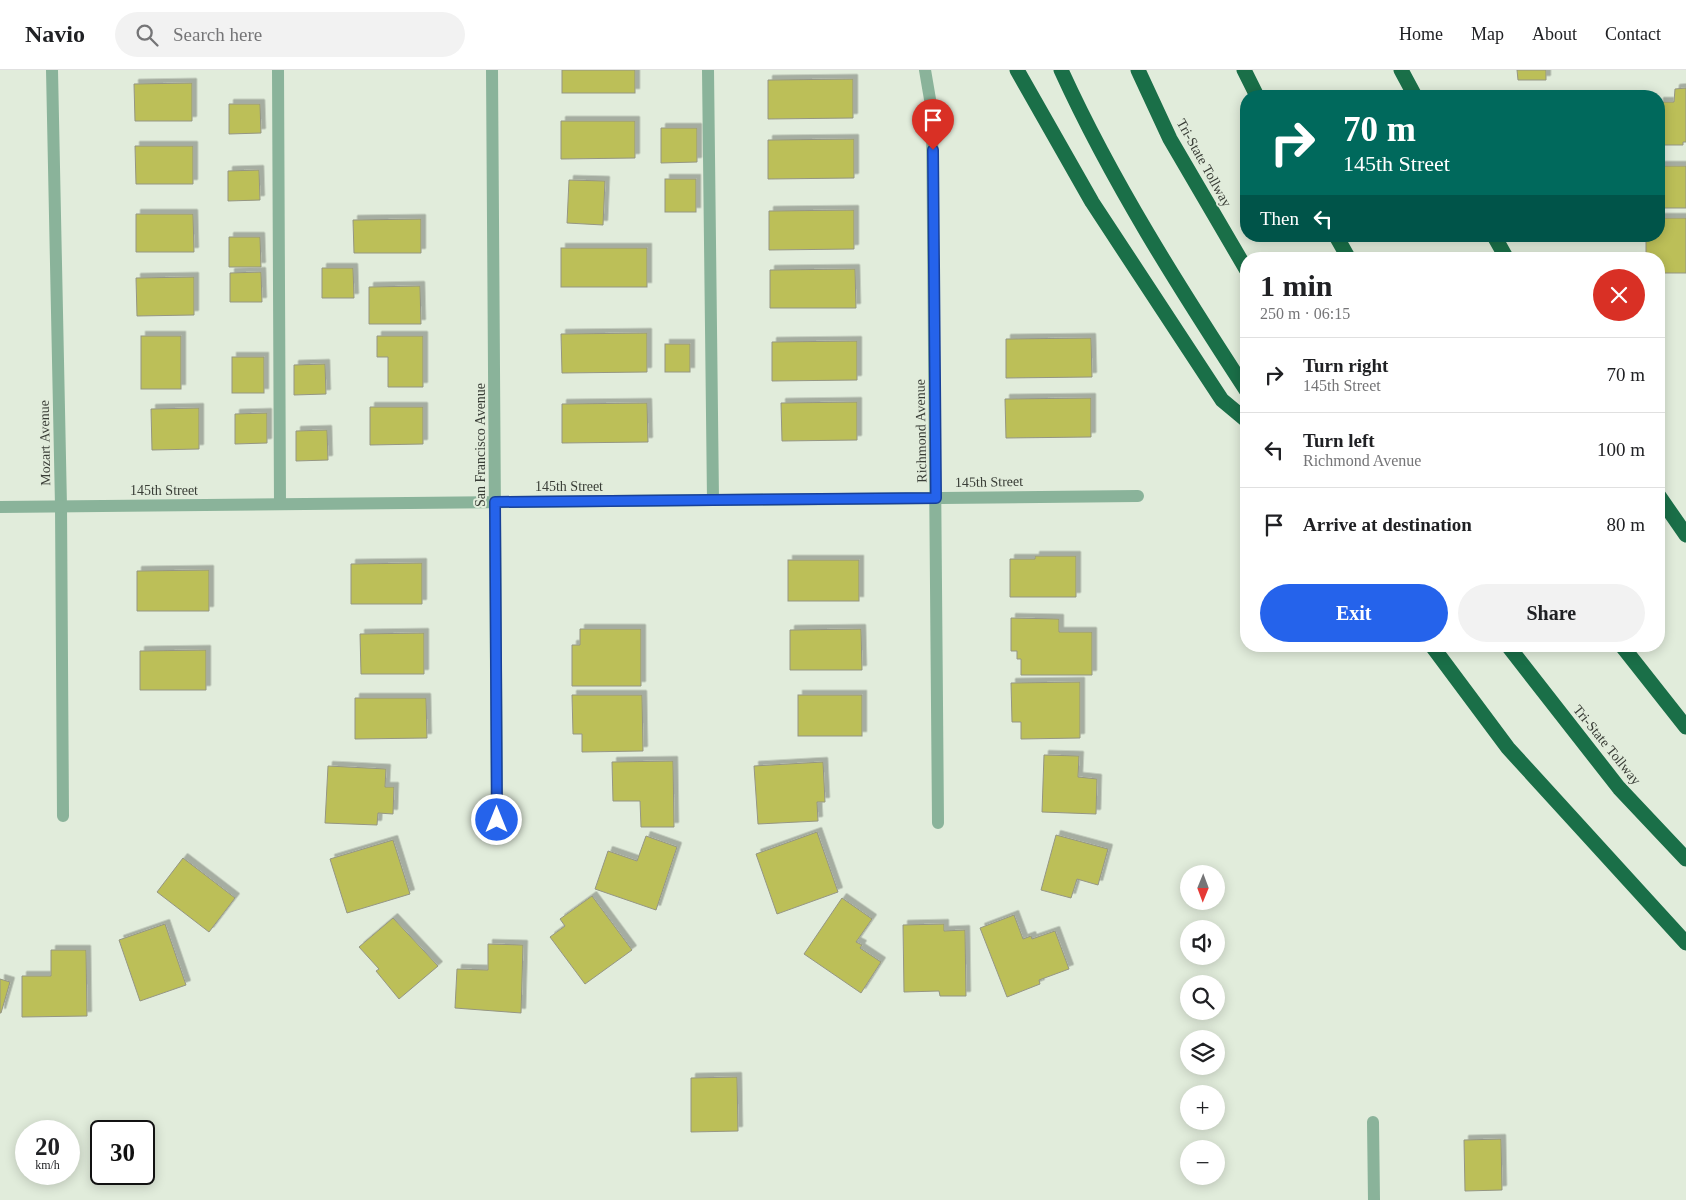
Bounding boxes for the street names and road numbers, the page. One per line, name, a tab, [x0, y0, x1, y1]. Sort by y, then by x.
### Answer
street label: Tri-State Tollway	[1174, 116, 1234, 210]
street label: Richmond Avenue	[913, 379, 929, 483]
street label: San Francisco Avenue	[473, 383, 488, 507]
street label: Mozart Avenue	[37, 400, 53, 486]
street label: 145th Street	[955, 474, 1023, 490]
street label: 145th Street	[535, 479, 603, 494]
street label: 145th Street	[130, 483, 198, 498]
street label: Tri-State Tollway	[1570, 702, 1644, 788]

